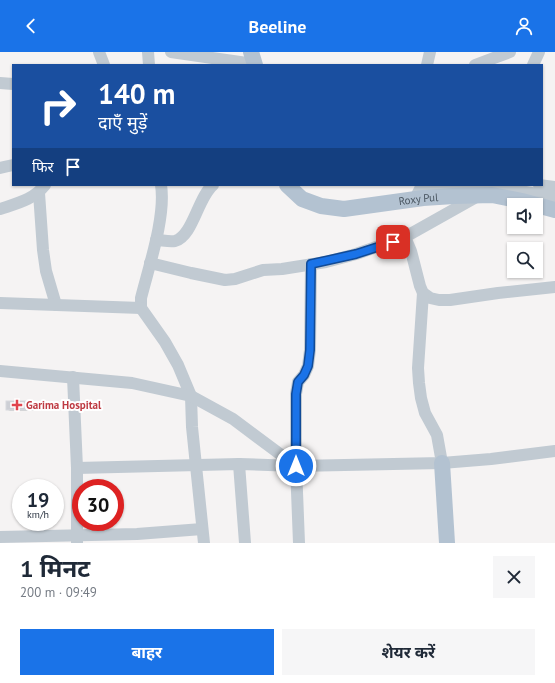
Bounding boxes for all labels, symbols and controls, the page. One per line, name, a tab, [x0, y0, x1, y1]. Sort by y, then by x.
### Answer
icon: back	[20, 15, 42, 37]
text: Beeline	[249, 15, 306, 38]
icon: person	[513, 15, 535, 37]
text: 140 m	[98, 75, 175, 112]
icon: right	[32, 80, 84, 132]
text: दाएँ मुड़ें	[98, 111, 147, 134]
icon: arrive	[62, 156, 84, 178]
text: फिर	[32, 157, 54, 176]
street label: Roxy Pul	[398, 190, 439, 208]
map controls	[507, 198, 543, 278]
button: sound	[507, 198, 543, 234]
pin	[376, 225, 410, 259]
icon: arrive	[382, 231, 404, 253]
button: search	[507, 242, 543, 278]
place label: Garima Hospital	[26, 398, 102, 412]
marker: Garima Hospital	[11, 399, 23, 411]
position arrow	[275, 445, 317, 487]
speed limit sign: 30	[72, 479, 124, 531]
text: 19	[27, 487, 49, 513]
text: km/h	[27, 508, 49, 521]
text: 1 मिनट	[20, 553, 90, 584]
button: close	[493, 556, 535, 598]
text: 200 m · 09:49	[20, 584, 97, 601]
button: बाहर	[20, 629, 274, 675]
button: शेयर करें	[282, 629, 535, 675]

